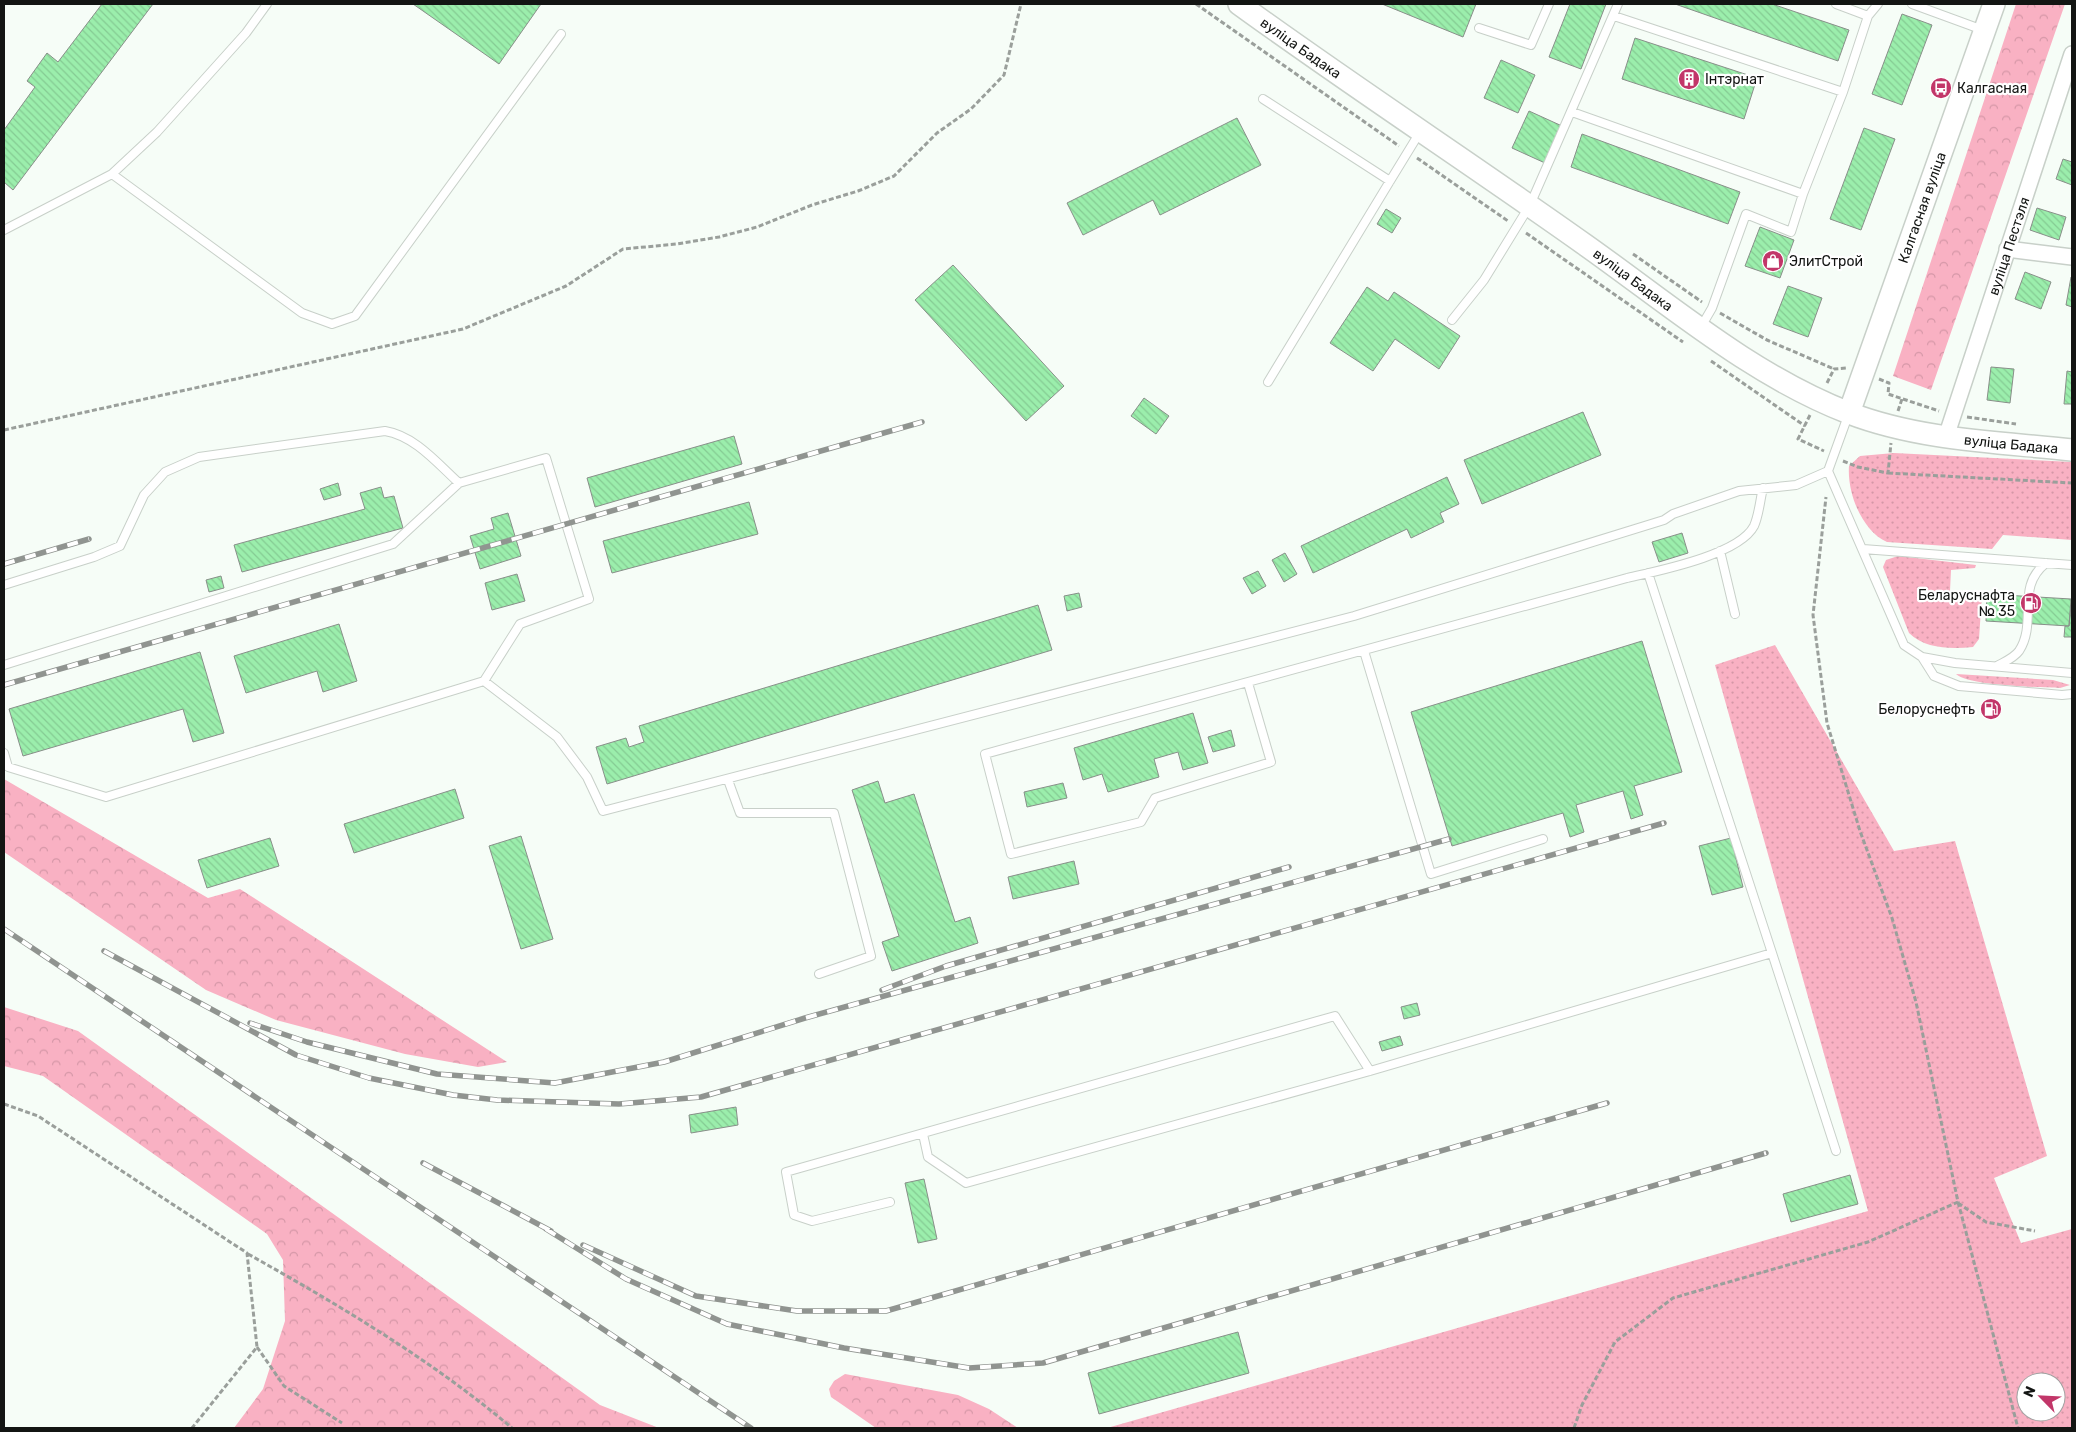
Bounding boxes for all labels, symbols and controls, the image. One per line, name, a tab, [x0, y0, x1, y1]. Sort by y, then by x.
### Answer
street label: вуліца Бадака	[1257, 14, 1344, 83]
building icon: Інтэрнат	[1677, 67, 1701, 91]
place label: Інтэрнат	[1705, 71, 1764, 88]
bus stop icon: Калгасная	[1929, 76, 1953, 100]
place label: Калгасная	[1957, 80, 2027, 97]
street label: Калгасная вуліца	[1895, 150, 1950, 266]
street label: вуліца Пестэля	[1985, 195, 2033, 298]
street label: вуліца Бадака	[1590, 245, 1676, 315]
shop icon: ЭлитСтрой	[1761, 249, 1785, 273]
place label: ЭлитСтрой	[1789, 253, 1863, 270]
street label: вуліца Бадака	[1963, 431, 2059, 458]
place label: Беларуснафта № 35	[1918, 587, 2015, 620]
fuel station icon: Беларуснафта № 35	[2019, 591, 2043, 615]
fuel station icon: Белоруснефть	[1979, 697, 2003, 721]
place label: Белоруснефть	[1878, 701, 1975, 718]
north arrow	[2016, 1372, 2066, 1422]
text: N	[2020, 1384, 2039, 1400]

